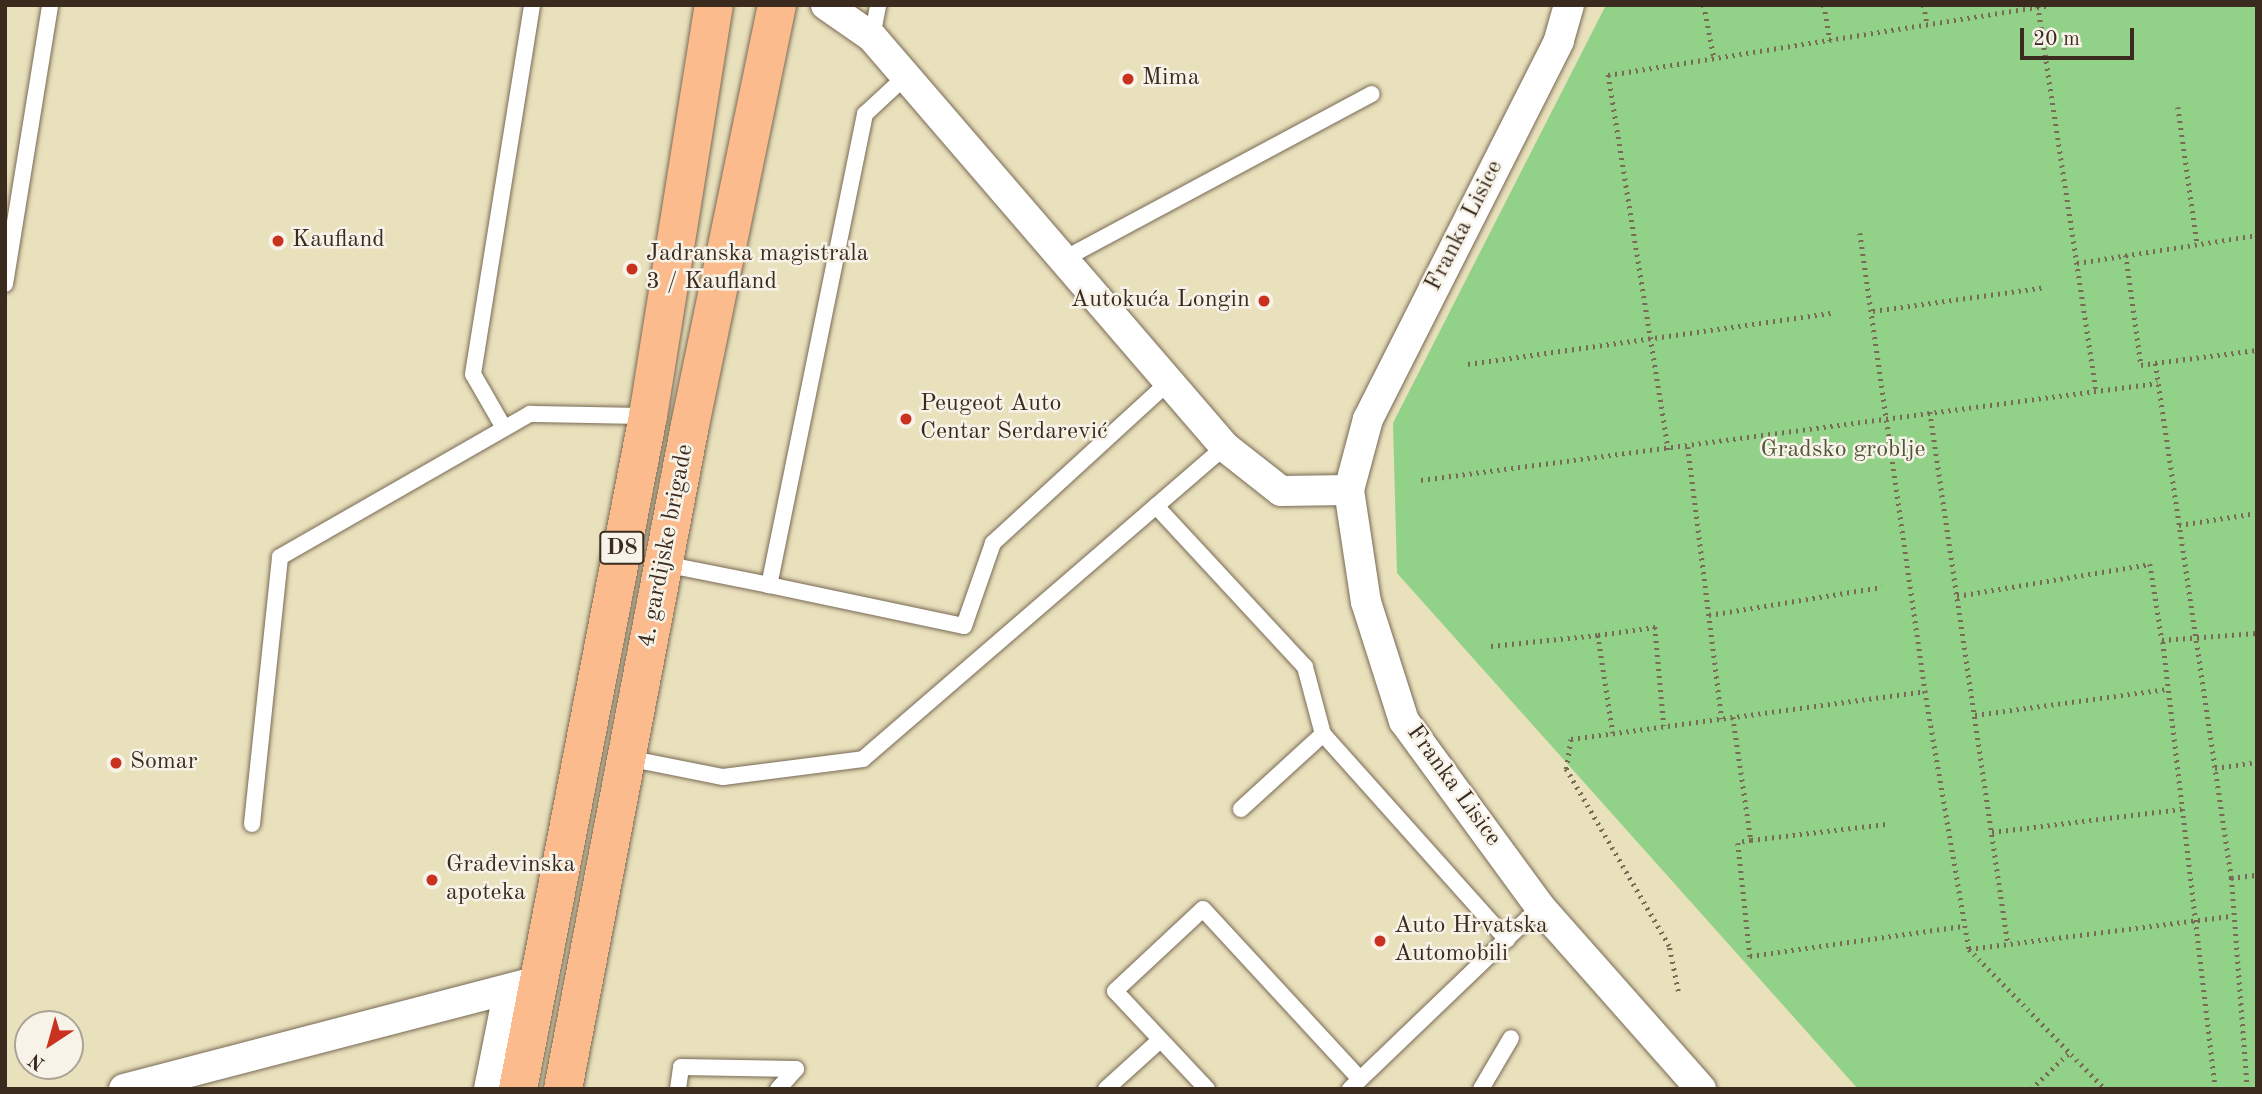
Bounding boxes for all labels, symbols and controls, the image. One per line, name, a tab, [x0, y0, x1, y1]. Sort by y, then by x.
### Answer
scale bar	[2024, 14, 2138, 58]
text: 20 m	[2033, 29, 2080, 50]
place label: Mima	[1142, 65, 1200, 93]
marker: Mima	[1120, 71, 1136, 87]
street label: Franka Lisice	[1420, 156, 1510, 296]
place label: Kaufland	[292, 227, 385, 255]
marker: Kaufland	[270, 233, 286, 249]
place label: Jadranska magistrala 3 / Kaufland	[646, 241, 869, 297]
marker: Jadranska magistrala 3 / Kaufland	[624, 261, 640, 277]
place label: Autokuća Longin	[1071, 287, 1250, 315]
marker: Autokuća Longin	[1256, 293, 1272, 309]
place label: Peugeot Auto Centar Serdarević	[920, 391, 1108, 447]
marker: Peugeot Auto Centar Serdarević	[898, 411, 914, 427]
park label: Gradsko groblje	[1760, 437, 1926, 465]
street label: 4. gardijske brigade	[633, 442, 701, 650]
road number: D8	[599, 528, 645, 568]
street label: Franka Lisice	[1399, 720, 1507, 852]
place label: Somar	[130, 749, 198, 777]
marker: Somar	[108, 755, 124, 771]
place label: Građevinska apoteka	[446, 852, 575, 908]
marker: Građevinska apoteka	[424, 872, 440, 888]
place label: Auto Hrvatska Automobili	[1394, 913, 1548, 969]
marker: Auto Hrvatska Automobili	[1372, 933, 1388, 949]
north arrow	[14, 1010, 84, 1080]
text: N	[26, 1049, 49, 1073]

